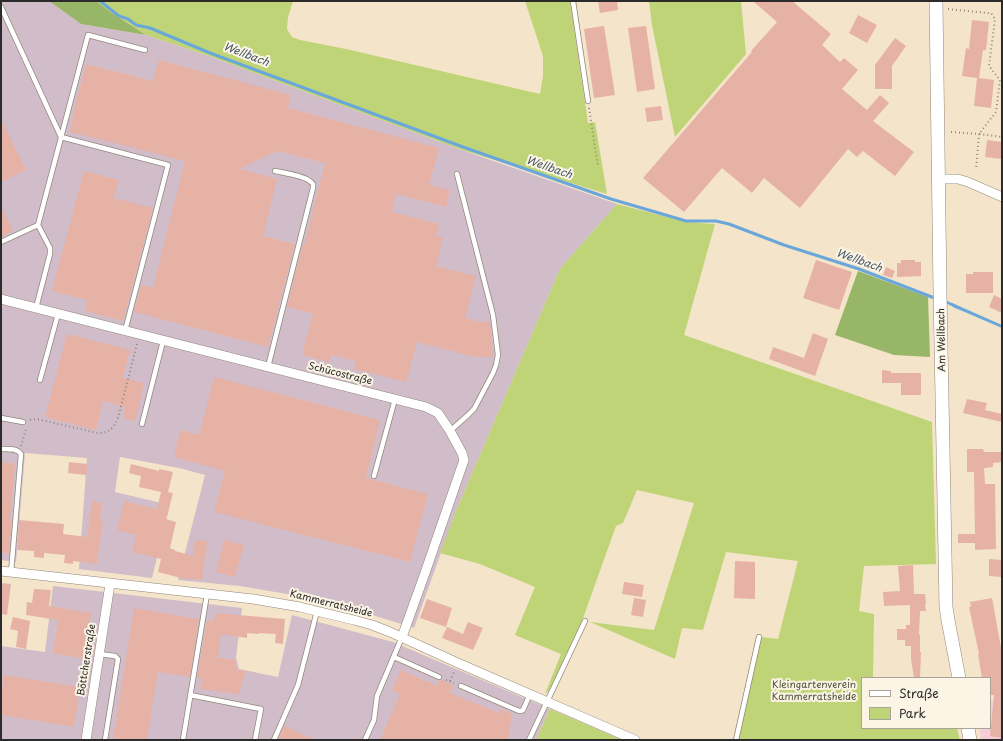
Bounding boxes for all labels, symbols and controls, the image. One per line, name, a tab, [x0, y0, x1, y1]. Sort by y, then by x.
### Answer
water label: Wellbach	[221, 40, 271, 70]
water label: Wellbach	[524, 154, 574, 182]
water label: Wellbach	[834, 247, 884, 275]
street label: Am Wellbach	[935, 308, 949, 372]
street label: Schücostraße	[307, 360, 373, 388]
street label: Kammerratsheide	[289, 588, 373, 620]
street label: Böttcherstraße	[75, 623, 99, 697]
legend	[861, 677, 991, 729]
park label: Kleingartenverein Kammerratsheide	[772, 679, 856, 702]
text: Straße	[899, 684, 939, 702]
text: Park	[899, 704, 926, 722]

